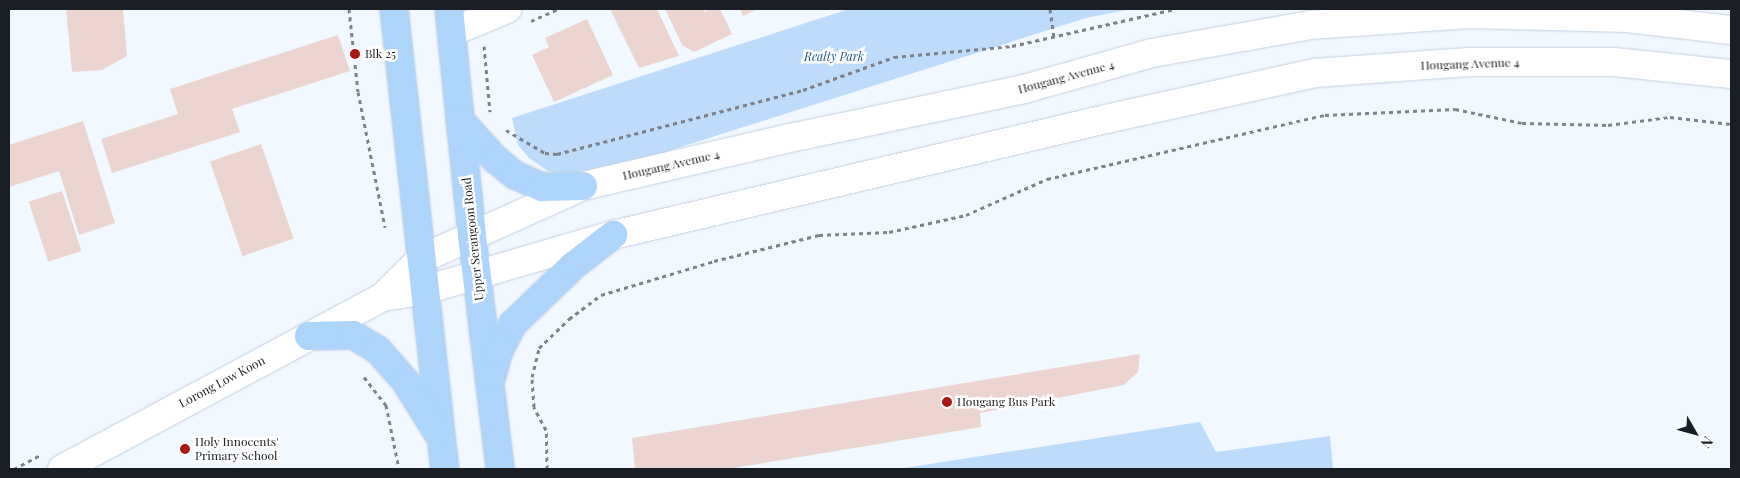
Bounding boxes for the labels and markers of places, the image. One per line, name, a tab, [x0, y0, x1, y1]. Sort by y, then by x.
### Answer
place label: Blk 25	[365, 47, 396, 61]
marker: Blk 25	[349, 48, 361, 60]
place label: Hougang Bus Park	[957, 395, 1055, 409]
marker: Hougang Bus Park	[941, 396, 953, 408]
place label: Holy Innocents' Primary School	[195, 435, 279, 463]
marker: Holy Innocents' Primary School	[179, 443, 191, 455]

